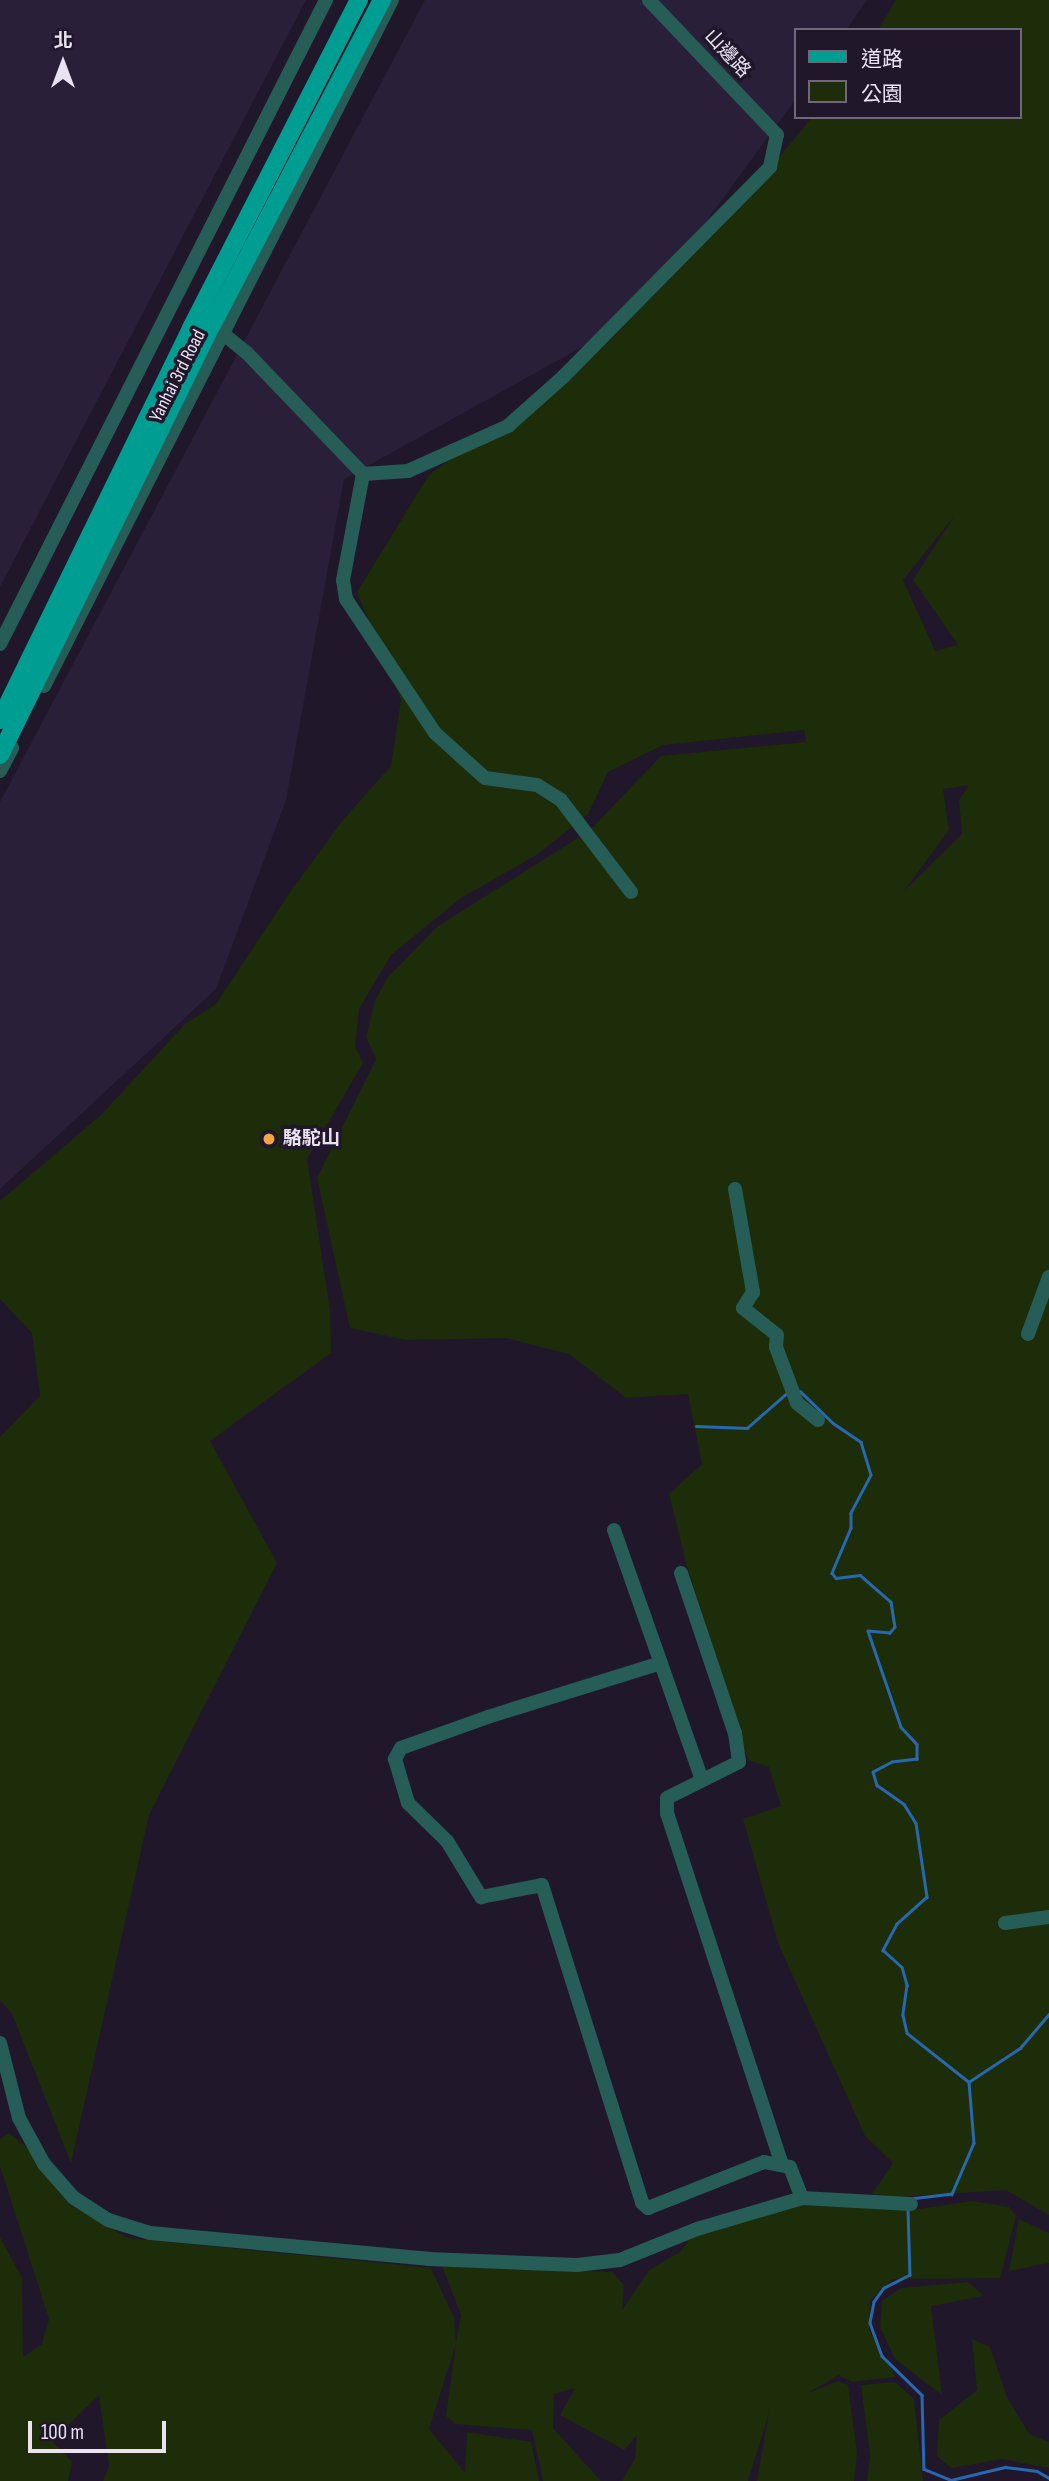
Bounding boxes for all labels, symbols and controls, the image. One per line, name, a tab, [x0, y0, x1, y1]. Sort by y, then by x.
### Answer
street label: 山邊路	[699, 25, 755, 83]
north arrow	[28, 28, 98, 98]
legend	[794, 28, 1021, 119]
text: 北	[53, 30, 73, 53]
text: 道路	[861, 47, 903, 72]
text: 公園	[861, 82, 903, 107]
street label: Yanhai 3rd Road	[145, 326, 211, 426]
place label: 駱駝山	[283, 1128, 340, 1150]
marker: 駱駝山	[261, 1131, 277, 1147]
scale bar	[32, 2408, 170, 2452]
text: 100 m	[41, 2420, 84, 2445]

